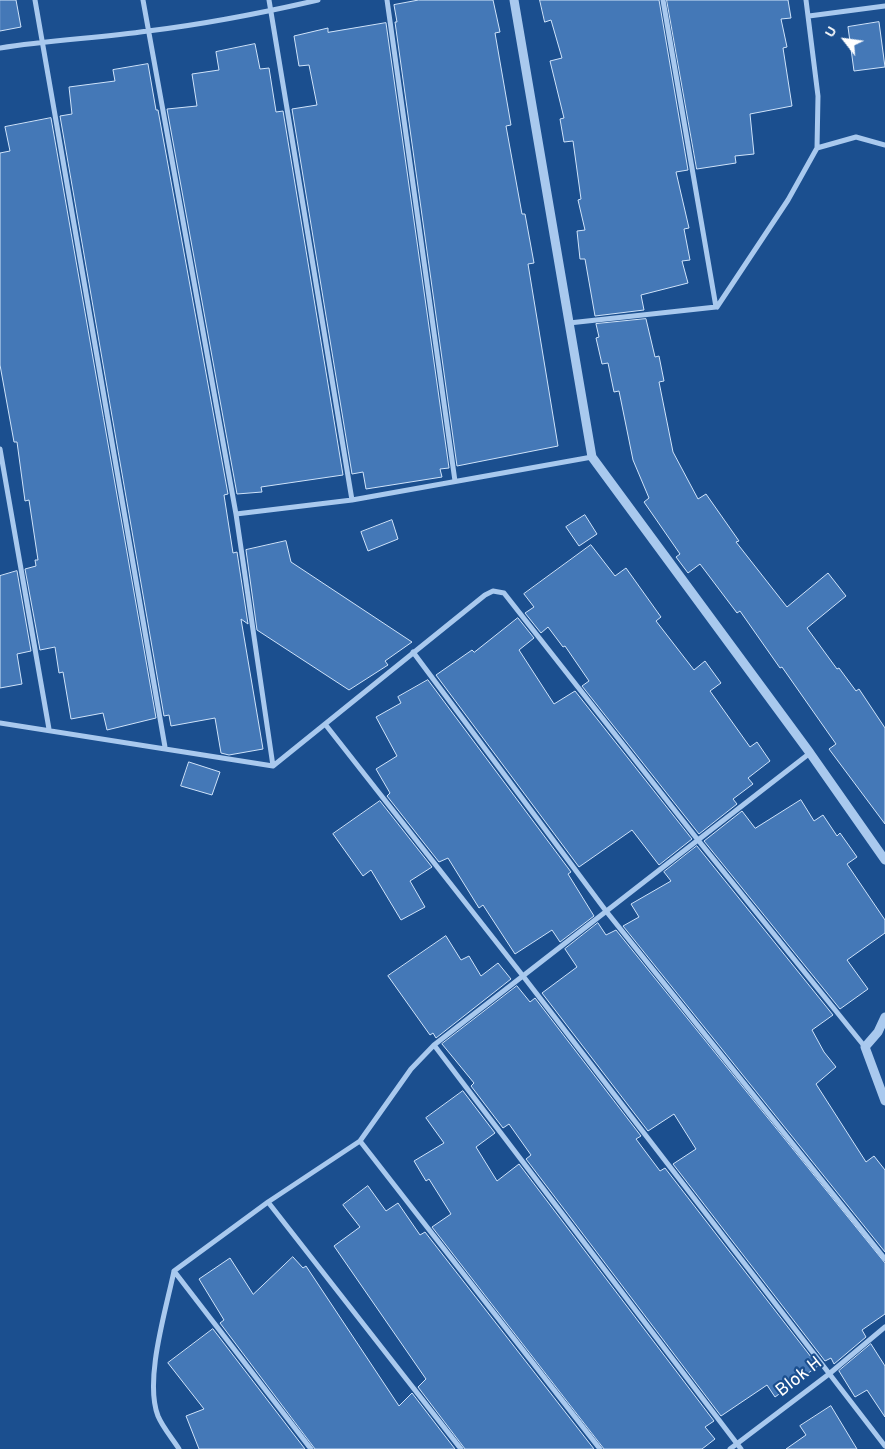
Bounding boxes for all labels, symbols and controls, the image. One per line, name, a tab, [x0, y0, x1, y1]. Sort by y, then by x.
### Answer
north arrow	[820, 15, 870, 65]
text: U	[822, 24, 841, 41]
street label: Blok H	[772, 1353, 828, 1403]

